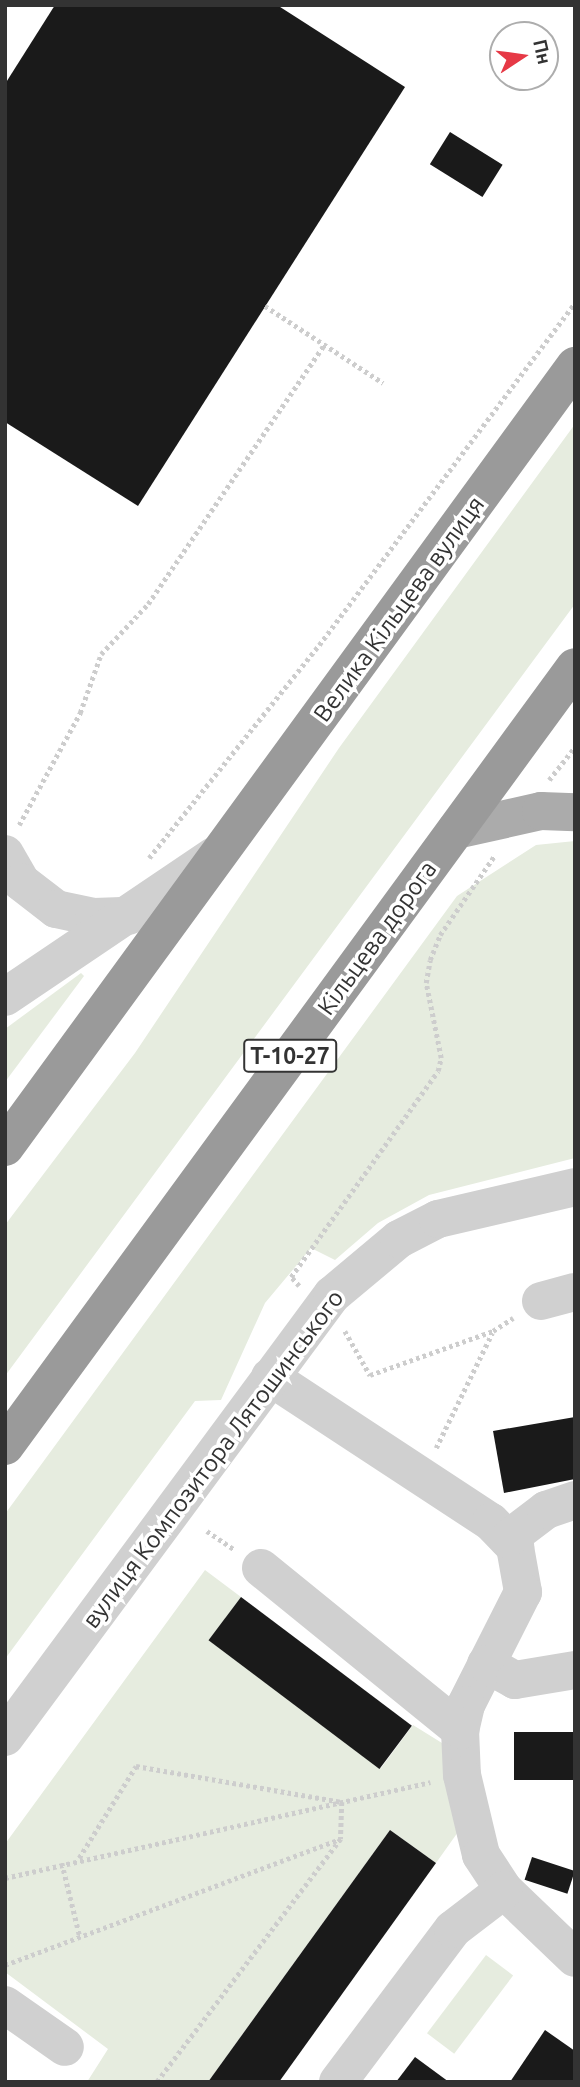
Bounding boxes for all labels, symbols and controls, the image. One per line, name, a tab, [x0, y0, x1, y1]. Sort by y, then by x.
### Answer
north arrow	[489, 21, 559, 91]
text: Пн	[529, 37, 556, 66]
street label: Велика Кільцева вулиця	[308, 491, 490, 727]
street label: Кільцева дорога	[311, 855, 443, 1021]
road number: Т-10-27	[243, 1036, 337, 1076]
street label: вулиця Композитора Лятошинського	[76, 1284, 350, 1634]

